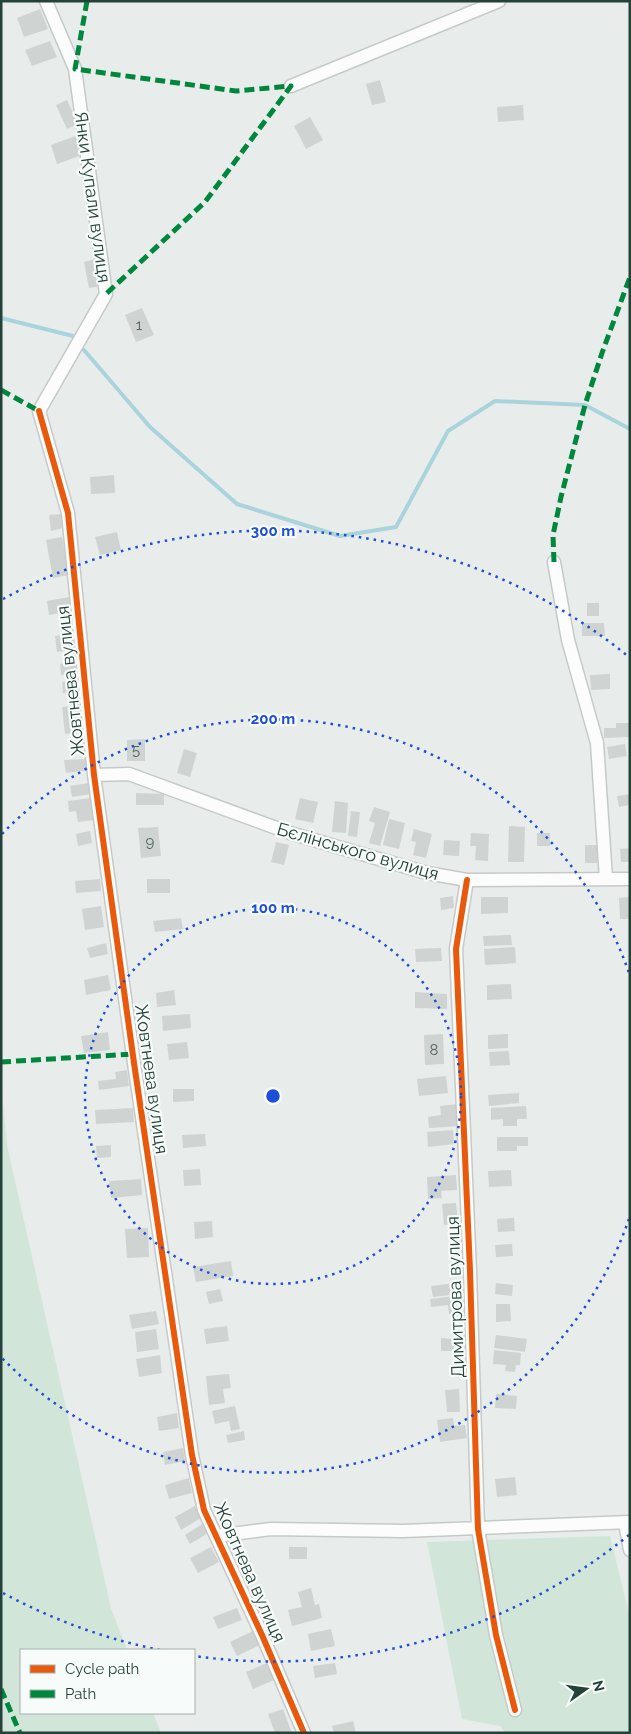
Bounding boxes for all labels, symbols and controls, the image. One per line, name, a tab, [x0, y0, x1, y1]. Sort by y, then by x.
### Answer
street label: Янки Купали вулиця	[71, 110, 115, 284]
house number: 1	[136, 316, 143, 334]
text: 300 m	[251, 522, 295, 540]
street label: Жовтнева вулиця	[52, 605, 88, 757]
text: 200 m	[251, 710, 295, 728]
house number: 5	[132, 741, 140, 759]
street label: Бєлінського вулиця	[275, 818, 441, 884]
house number: 9	[146, 833, 155, 851]
text: 100 m	[251, 899, 295, 917]
street label: Жовтнева вулиця	[131, 1003, 173, 1155]
house number: 8	[430, 1041, 439, 1059]
centre of rings	[264, 1087, 282, 1105]
street label: Димитрова вулиця	[442, 1216, 468, 1378]
street label: Жовтнева вулиця	[210, 1499, 290, 1645]
legend	[20, 1649, 195, 1714]
text: Cycle path	[65, 1660, 139, 1678]
north arrow	[561, 1664, 611, 1714]
text: N	[590, 1679, 608, 1693]
text: Path	[65, 1685, 96, 1703]

